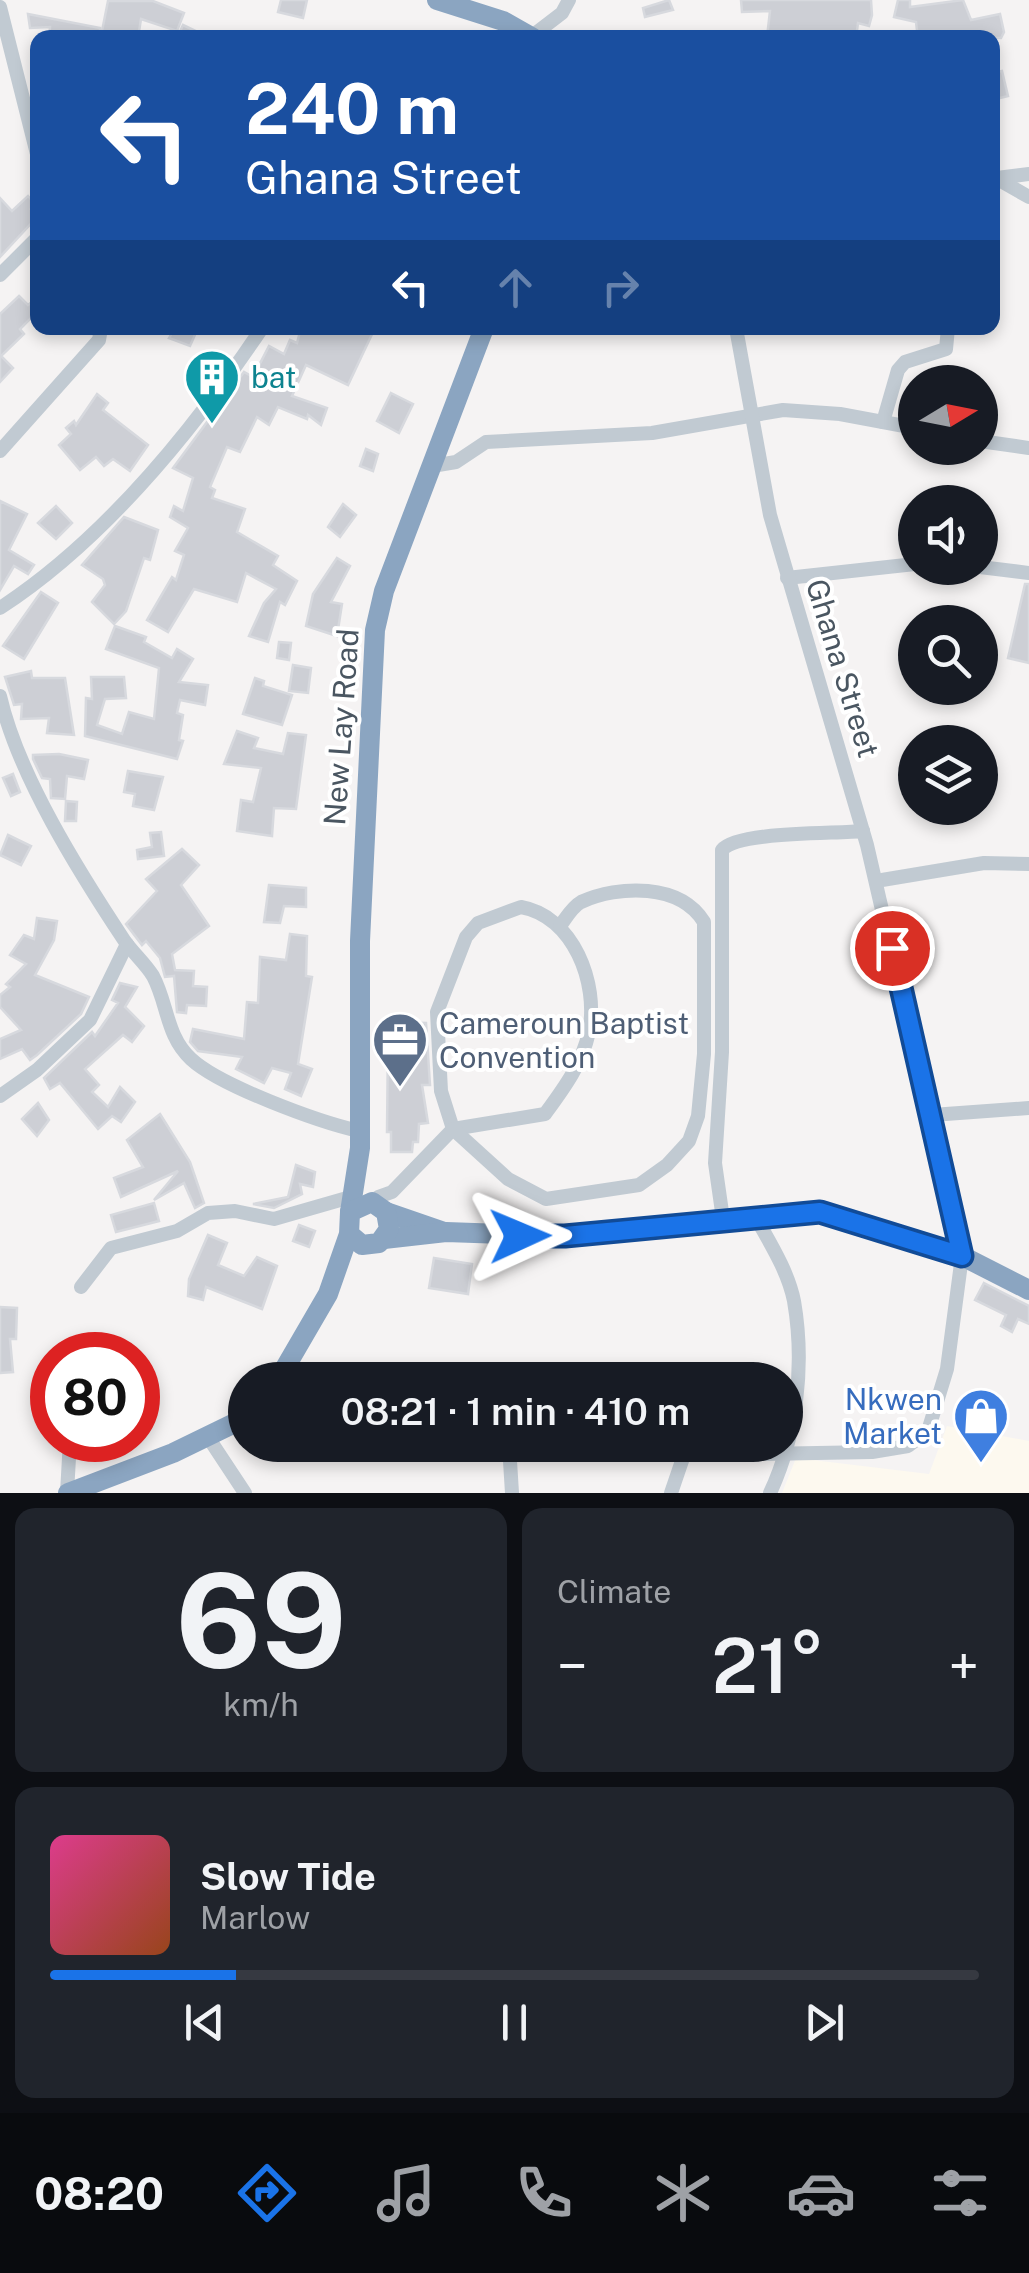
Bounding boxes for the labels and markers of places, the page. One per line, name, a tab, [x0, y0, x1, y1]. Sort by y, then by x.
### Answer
building icon: bat	[182, 347, 242, 426]
place label: bat	[251, 359, 296, 395]
pin	[850, 906, 935, 991]
place label: Cameroun Baptist Convention	[439, 1005, 689, 1075]
office icon: Cameroun Baptist Convention	[370, 1010, 430, 1089]
place label: Nkwen Market	[843, 1381, 942, 1451]
shop icon: Nkwen Market	[951, 1386, 1011, 1465]

